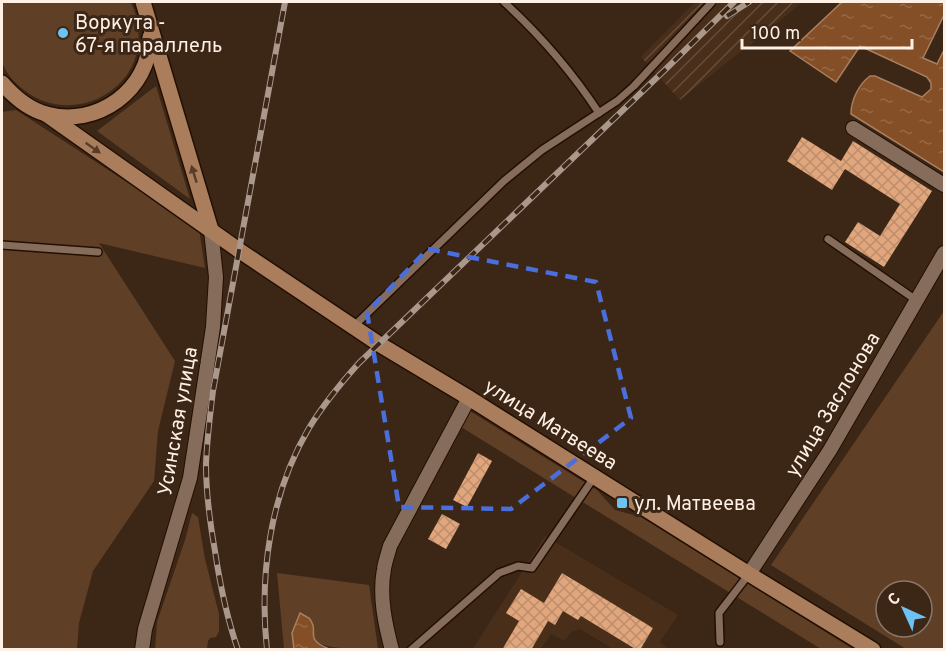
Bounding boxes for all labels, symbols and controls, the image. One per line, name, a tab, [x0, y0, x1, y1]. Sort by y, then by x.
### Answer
place label: Воркута - 67-я параллель	[75, 11, 223, 60]
scale bar	[742, 12, 912, 50]
text: 100 m	[751, 23, 800, 46]
marker: Воркута - 67-я параллель	[56, 26, 70, 40]
one-way arrow	[85, 142, 101, 154]
one-way arrow	[189, 165, 198, 183]
street label: улица Заслонова	[780, 328, 887, 482]
street label: Усинская улица	[153, 345, 205, 498]
street label: улица Матвеева	[478, 374, 621, 477]
place label: ул. Матвеева	[634, 492, 756, 518]
marker: ул. Матвеева	[615, 496, 629, 510]
north arrow	[874, 579, 934, 639]
text: С	[884, 589, 905, 610]

